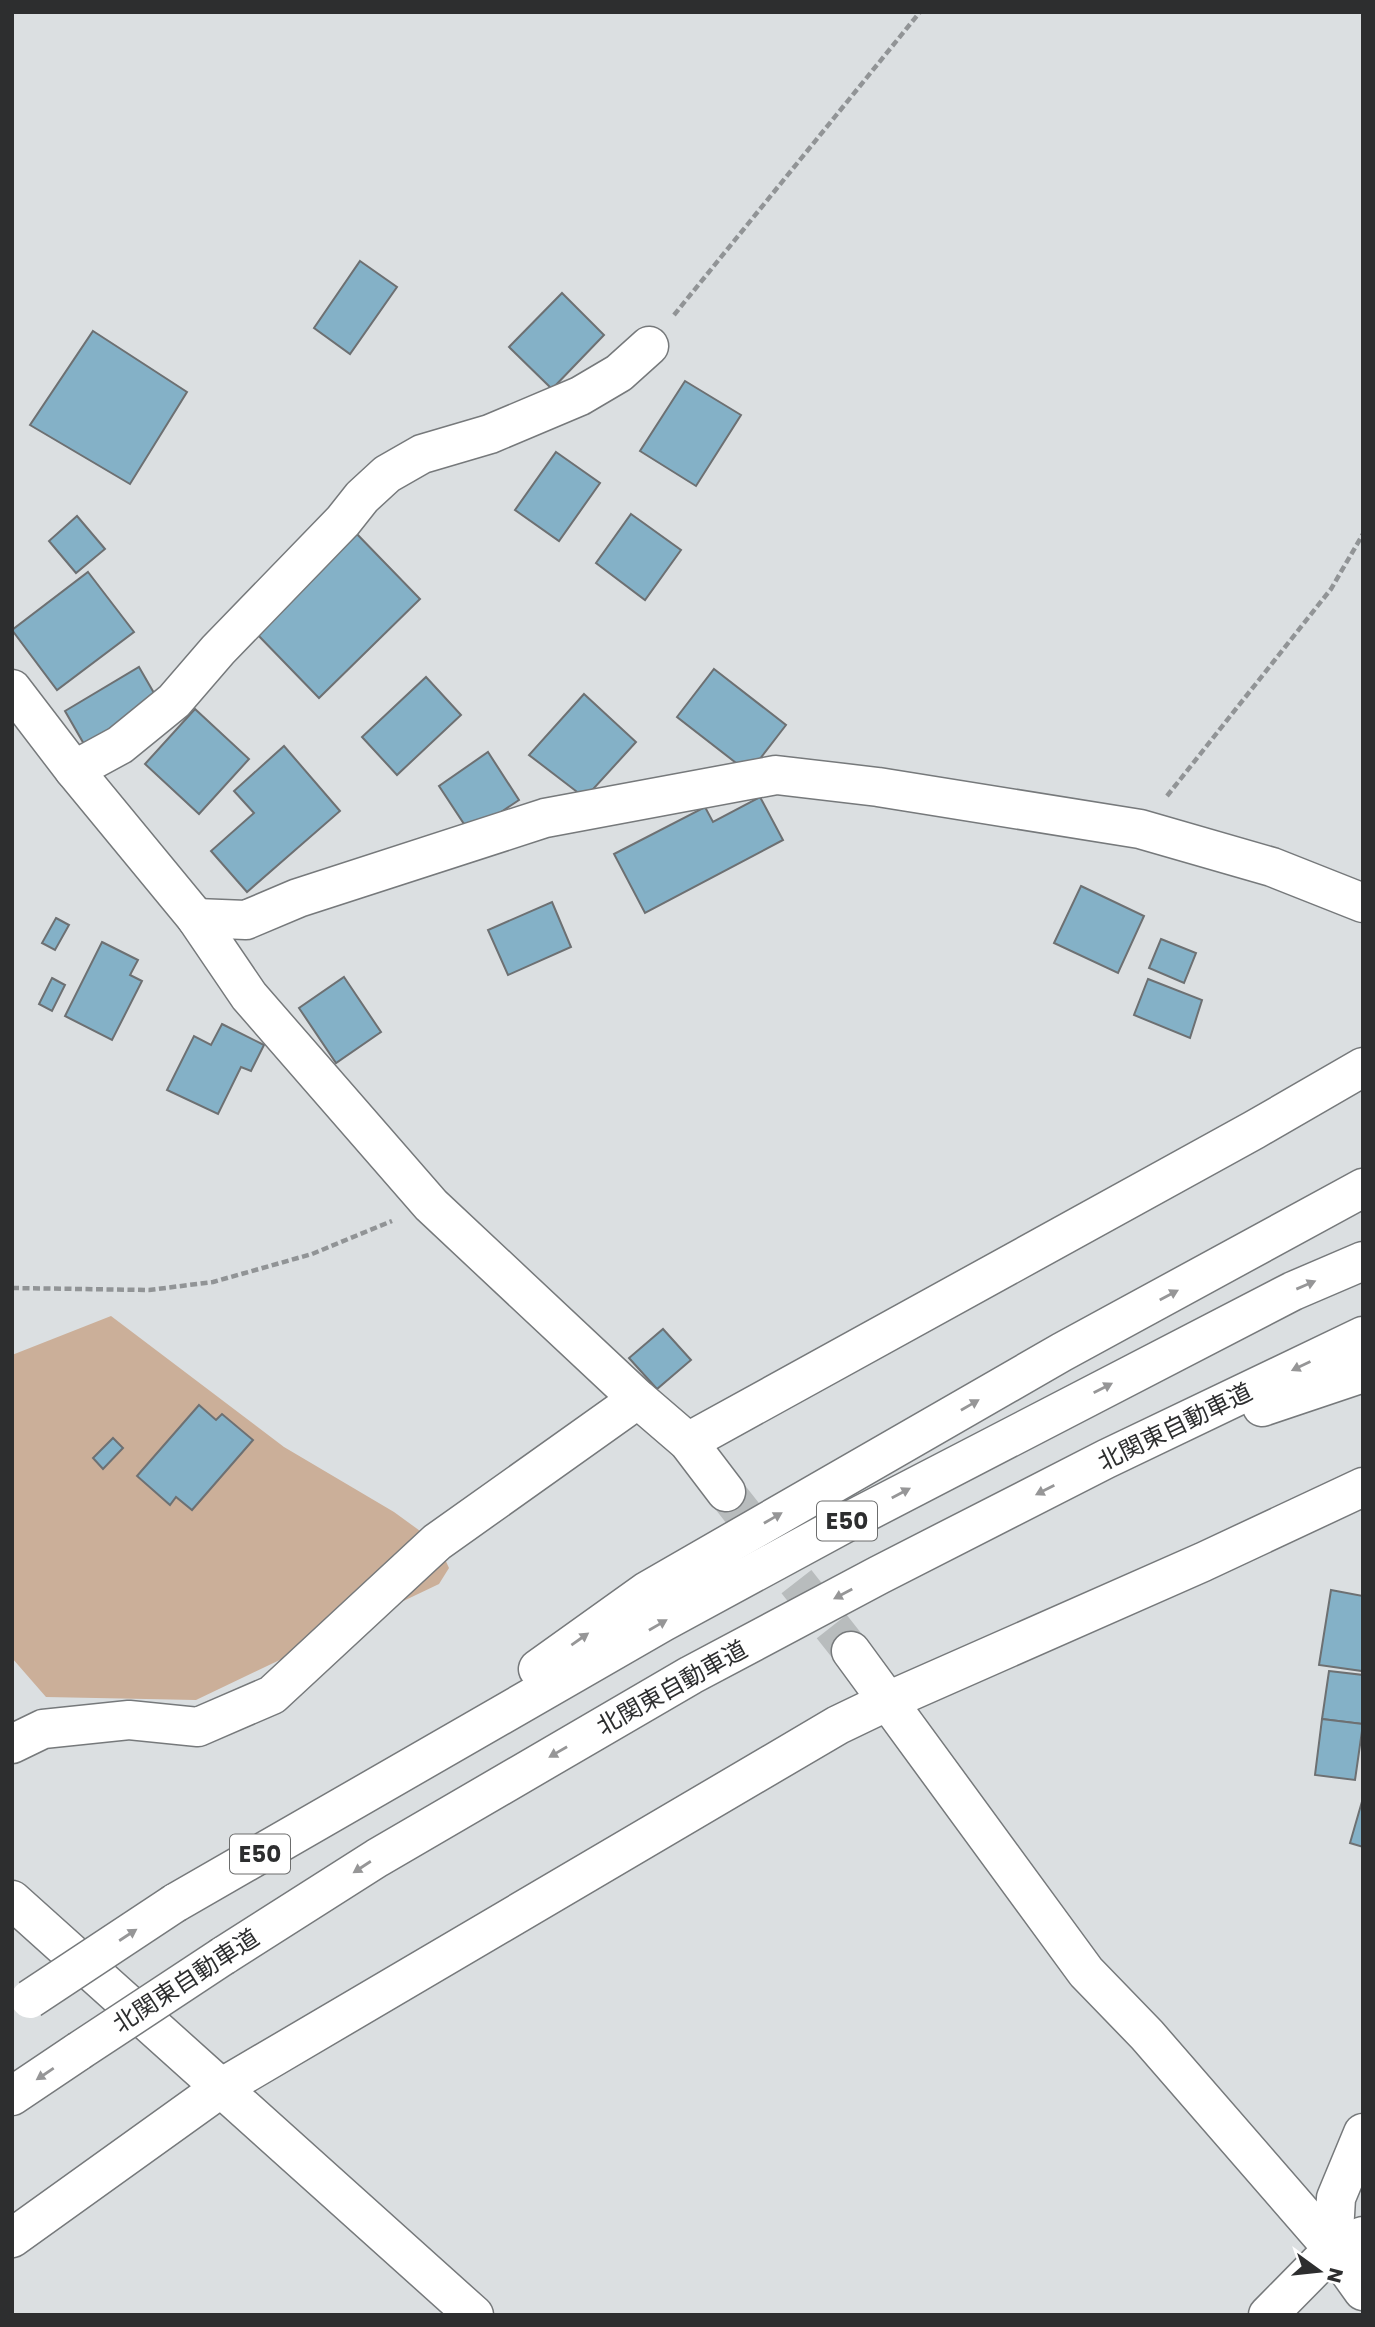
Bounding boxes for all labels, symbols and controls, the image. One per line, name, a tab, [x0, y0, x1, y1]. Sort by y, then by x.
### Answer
one-way arrow	[1296, 1279, 1316, 1291]
one-way arrow	[1159, 1289, 1179, 1301]
one-way arrow	[1291, 1360, 1311, 1371]
street label: 北関東自動車道	[1092, 1375, 1258, 1478]
one-way arrow	[1093, 1382, 1113, 1393]
one-way arrow	[961, 1399, 980, 1411]
one-way arrow	[1035, 1485, 1055, 1496]
one-way arrow	[892, 1487, 911, 1499]
road number: E50	[817, 1502, 877, 1540]
one-way arrow	[763, 1512, 782, 1524]
one-way arrow	[833, 1589, 853, 1600]
one-way arrow	[649, 1619, 668, 1631]
one-way arrow	[571, 1632, 589, 1646]
street label: 北関東自動車道	[590, 1632, 753, 1743]
one-way arrow	[549, 1746, 568, 1759]
road number: E50	[230, 1834, 290, 1873]
one-way arrow	[353, 1861, 372, 1874]
street label: 北関東自動車道	[106, 1921, 265, 2040]
one-way arrow	[118, 1928, 137, 1941]
one-way arrow	[36, 2067, 55, 2080]
north arrow	[1284, 2236, 1354, 2306]
text: N	[1320, 2265, 1350, 2286]

